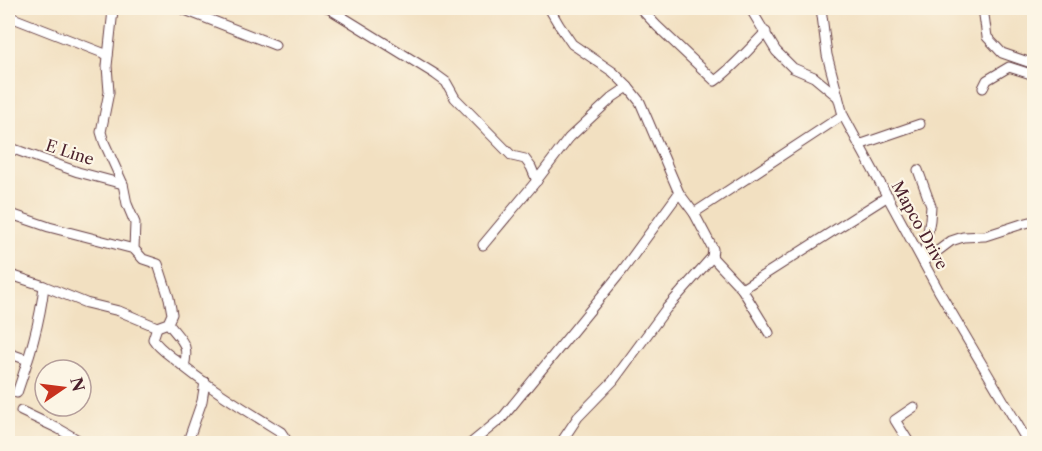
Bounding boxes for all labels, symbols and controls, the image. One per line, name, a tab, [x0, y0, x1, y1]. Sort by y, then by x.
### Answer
street label: E Line	[43, 135, 97, 169]
street label: Mapco Drive	[887, 177, 953, 273]
north arrow	[33, 358, 93, 418]
text: N	[66, 375, 89, 394]

